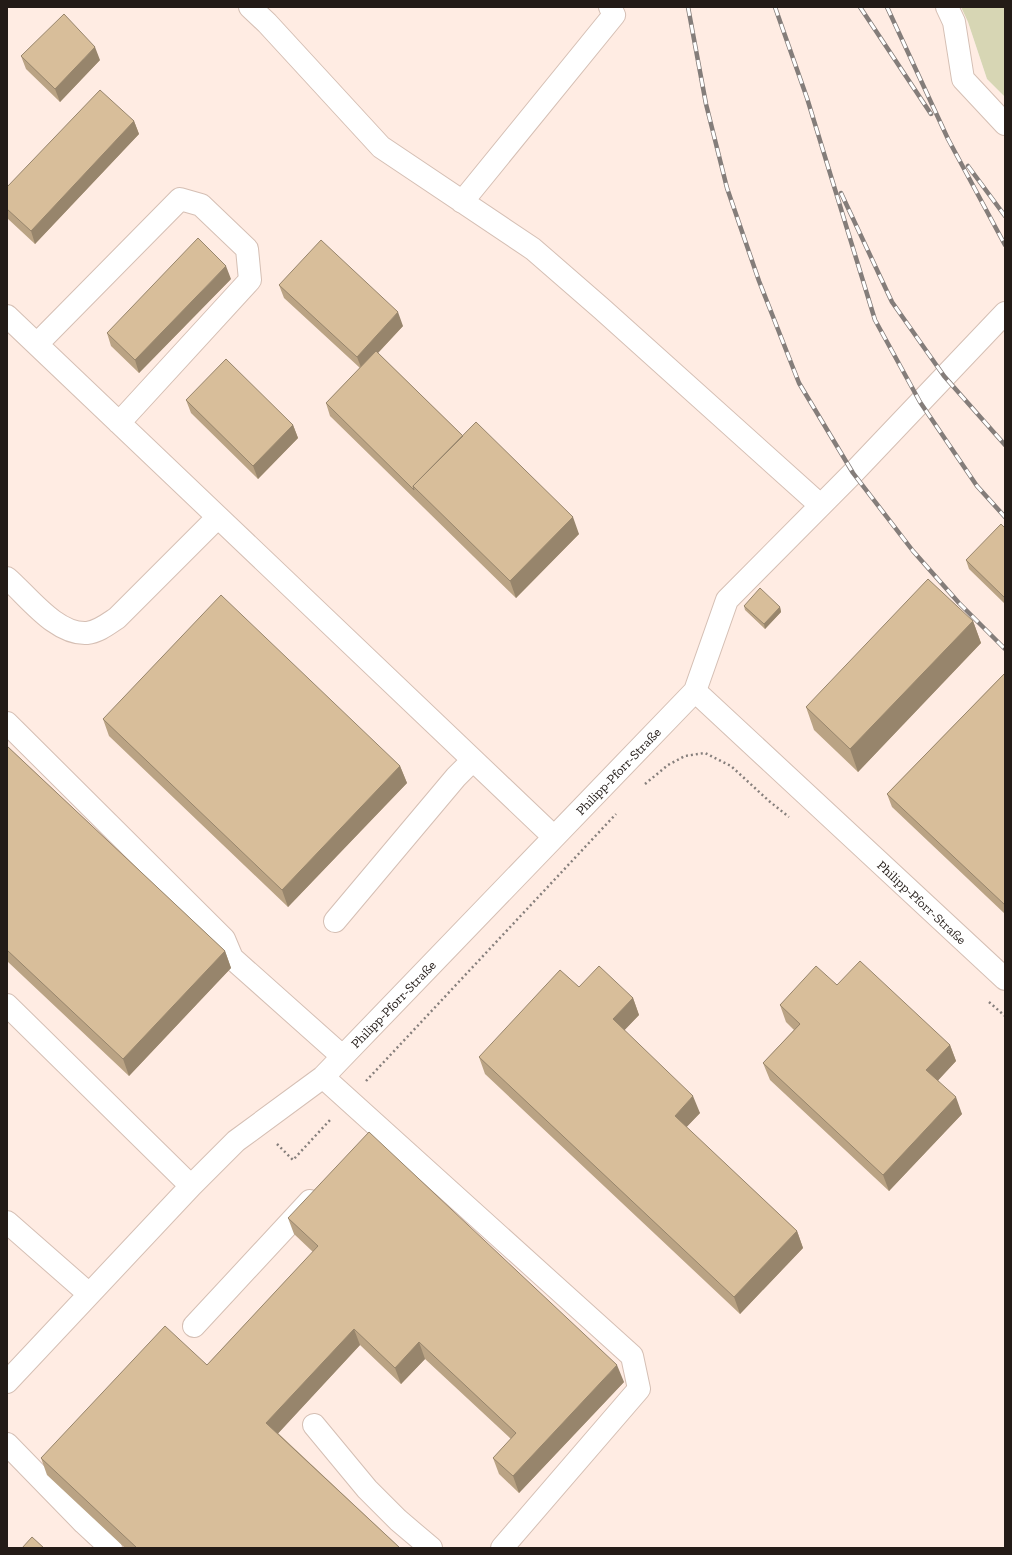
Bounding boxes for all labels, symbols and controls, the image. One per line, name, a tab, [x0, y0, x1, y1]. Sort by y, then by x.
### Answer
street label: Philipp-Pforr-Straße	[573, 725, 664, 818]
street label: Philipp-Pforr-Straße	[874, 857, 969, 947]
street label: Philipp-Pforr-Straße	[348, 958, 439, 1051]

